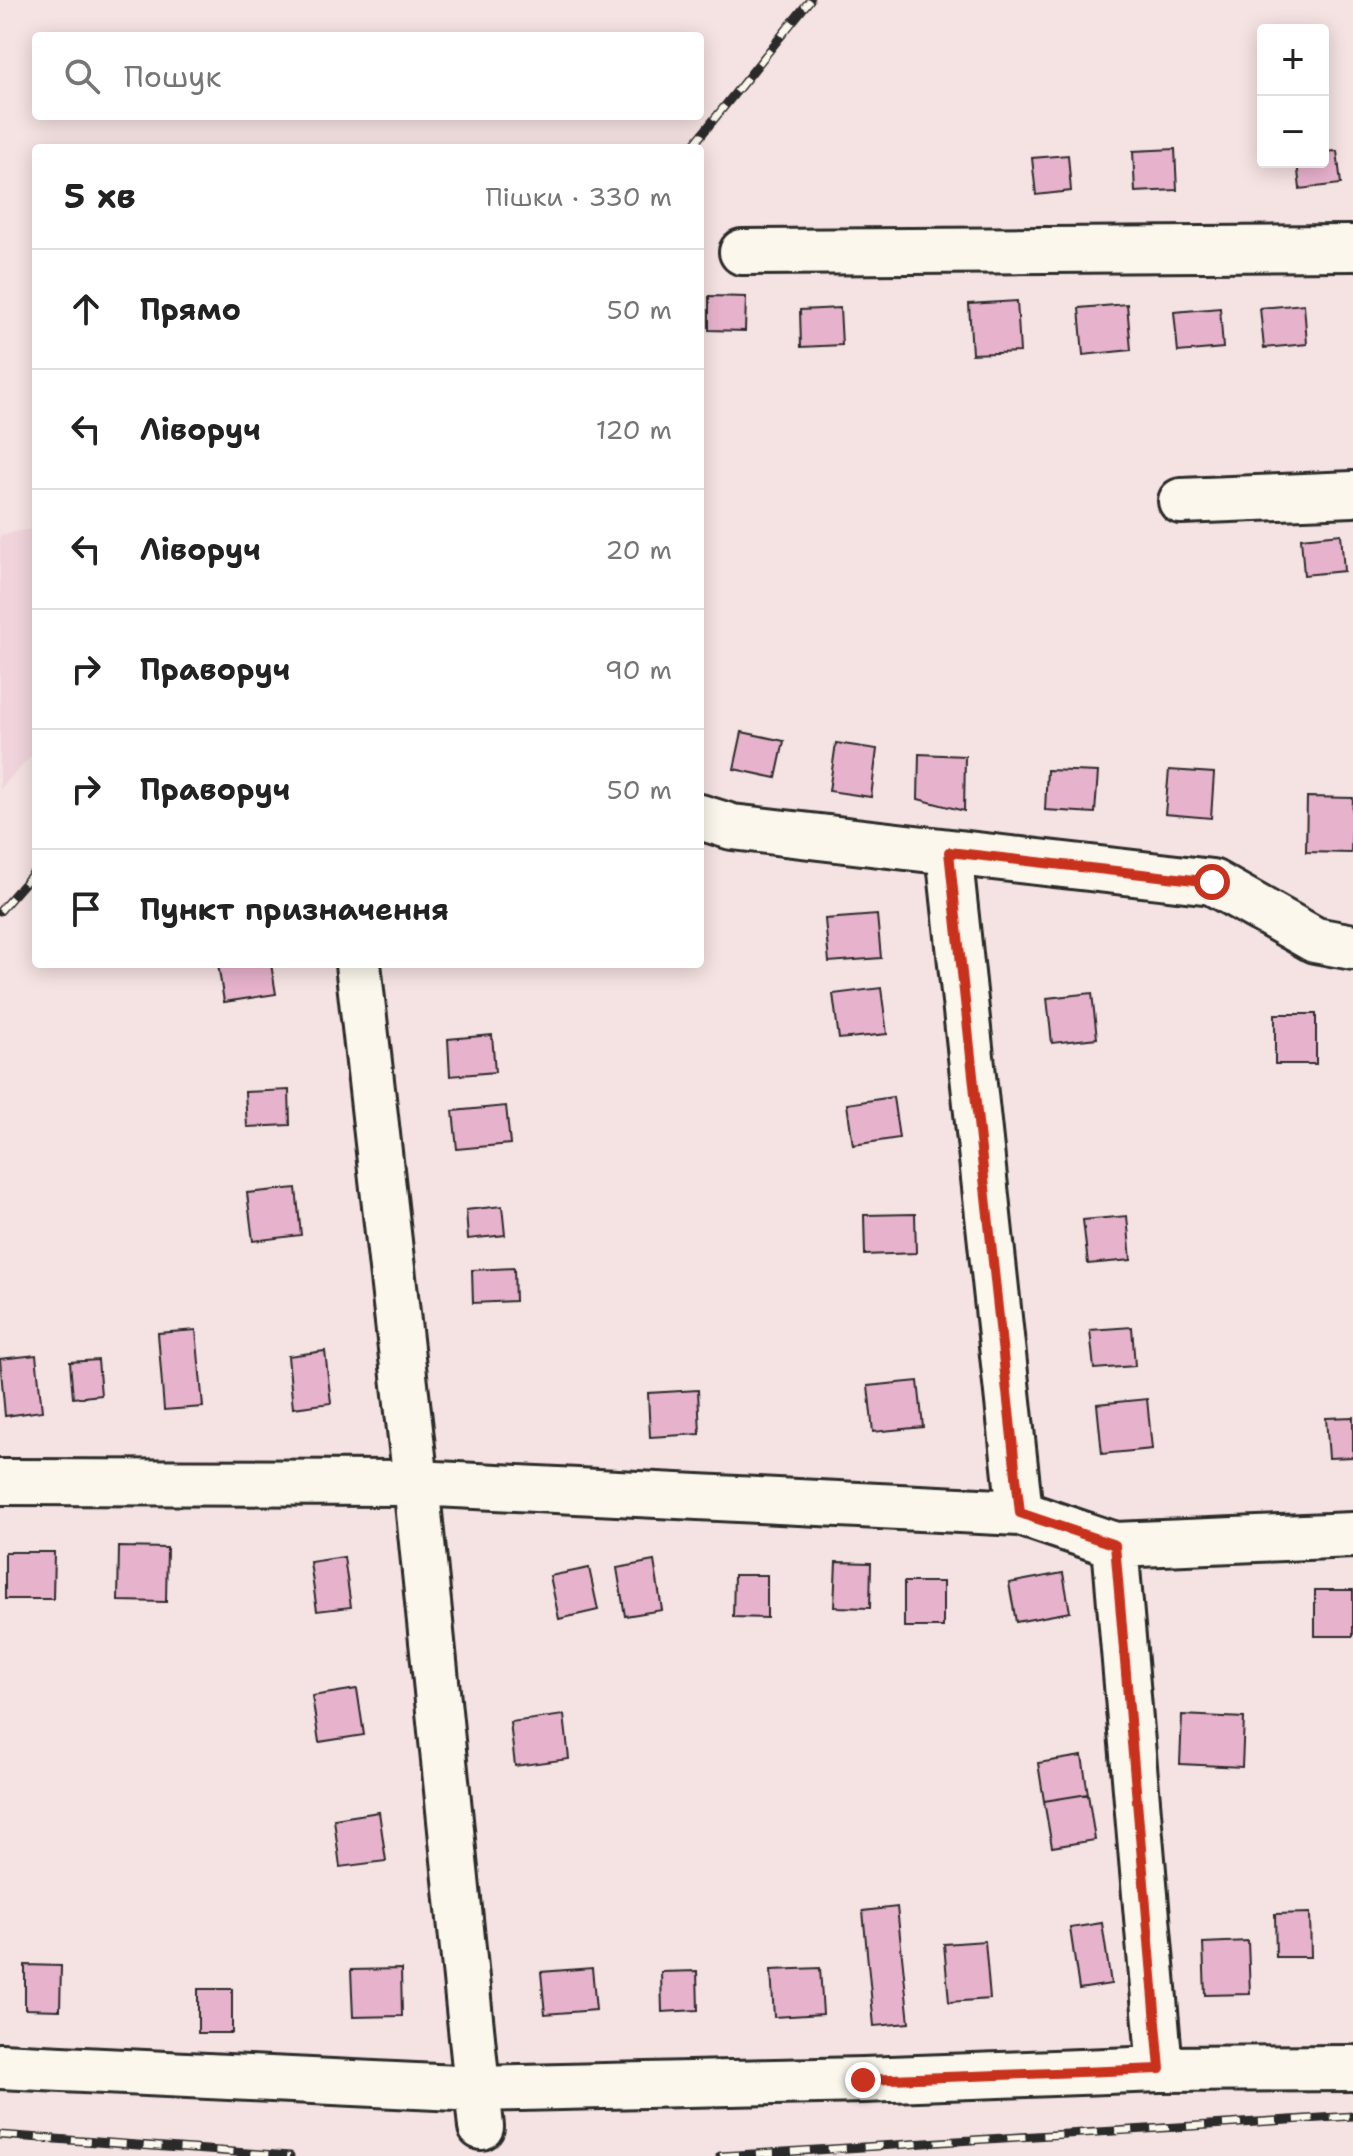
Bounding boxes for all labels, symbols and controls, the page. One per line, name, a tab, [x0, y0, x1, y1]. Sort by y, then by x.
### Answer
map controls	[1257, 24, 1329, 168]
button: +	[1257, 24, 1329, 96]
search box	[32, 32, 704, 120]
icon: search	[60, 54, 104, 98]
text: Пошук	[124, 56, 221, 97]
button: −	[1257, 96, 1329, 168]
text: 5 хв	[64, 173, 136, 219]
text: Пішки · 330 m	[485, 179, 672, 214]
icon: ahead	[64, 287, 108, 331]
text: Прямо	[140, 289, 241, 330]
text: 50 m	[607, 292, 672, 327]
icon: left	[64, 407, 108, 451]
text: Ліворуч	[140, 409, 261, 450]
text: 120 m	[596, 412, 672, 447]
icon: left	[64, 527, 108, 571]
text: Ліворуч	[140, 529, 261, 570]
text: 20 m	[605, 532, 672, 567]
icon: right	[64, 647, 108, 691]
text: Праворуч	[140, 649, 290, 690]
text: 90 m	[605, 652, 672, 687]
icon: right	[64, 767, 108, 811]
text: Праворуч	[140, 769, 290, 810]
text: 50 m	[607, 772, 672, 807]
route start	[1194, 864, 1230, 900]
icon: arrive	[64, 887, 108, 931]
text: Пункт призначення	[140, 889, 449, 930]
route end	[845, 2062, 881, 2098]

